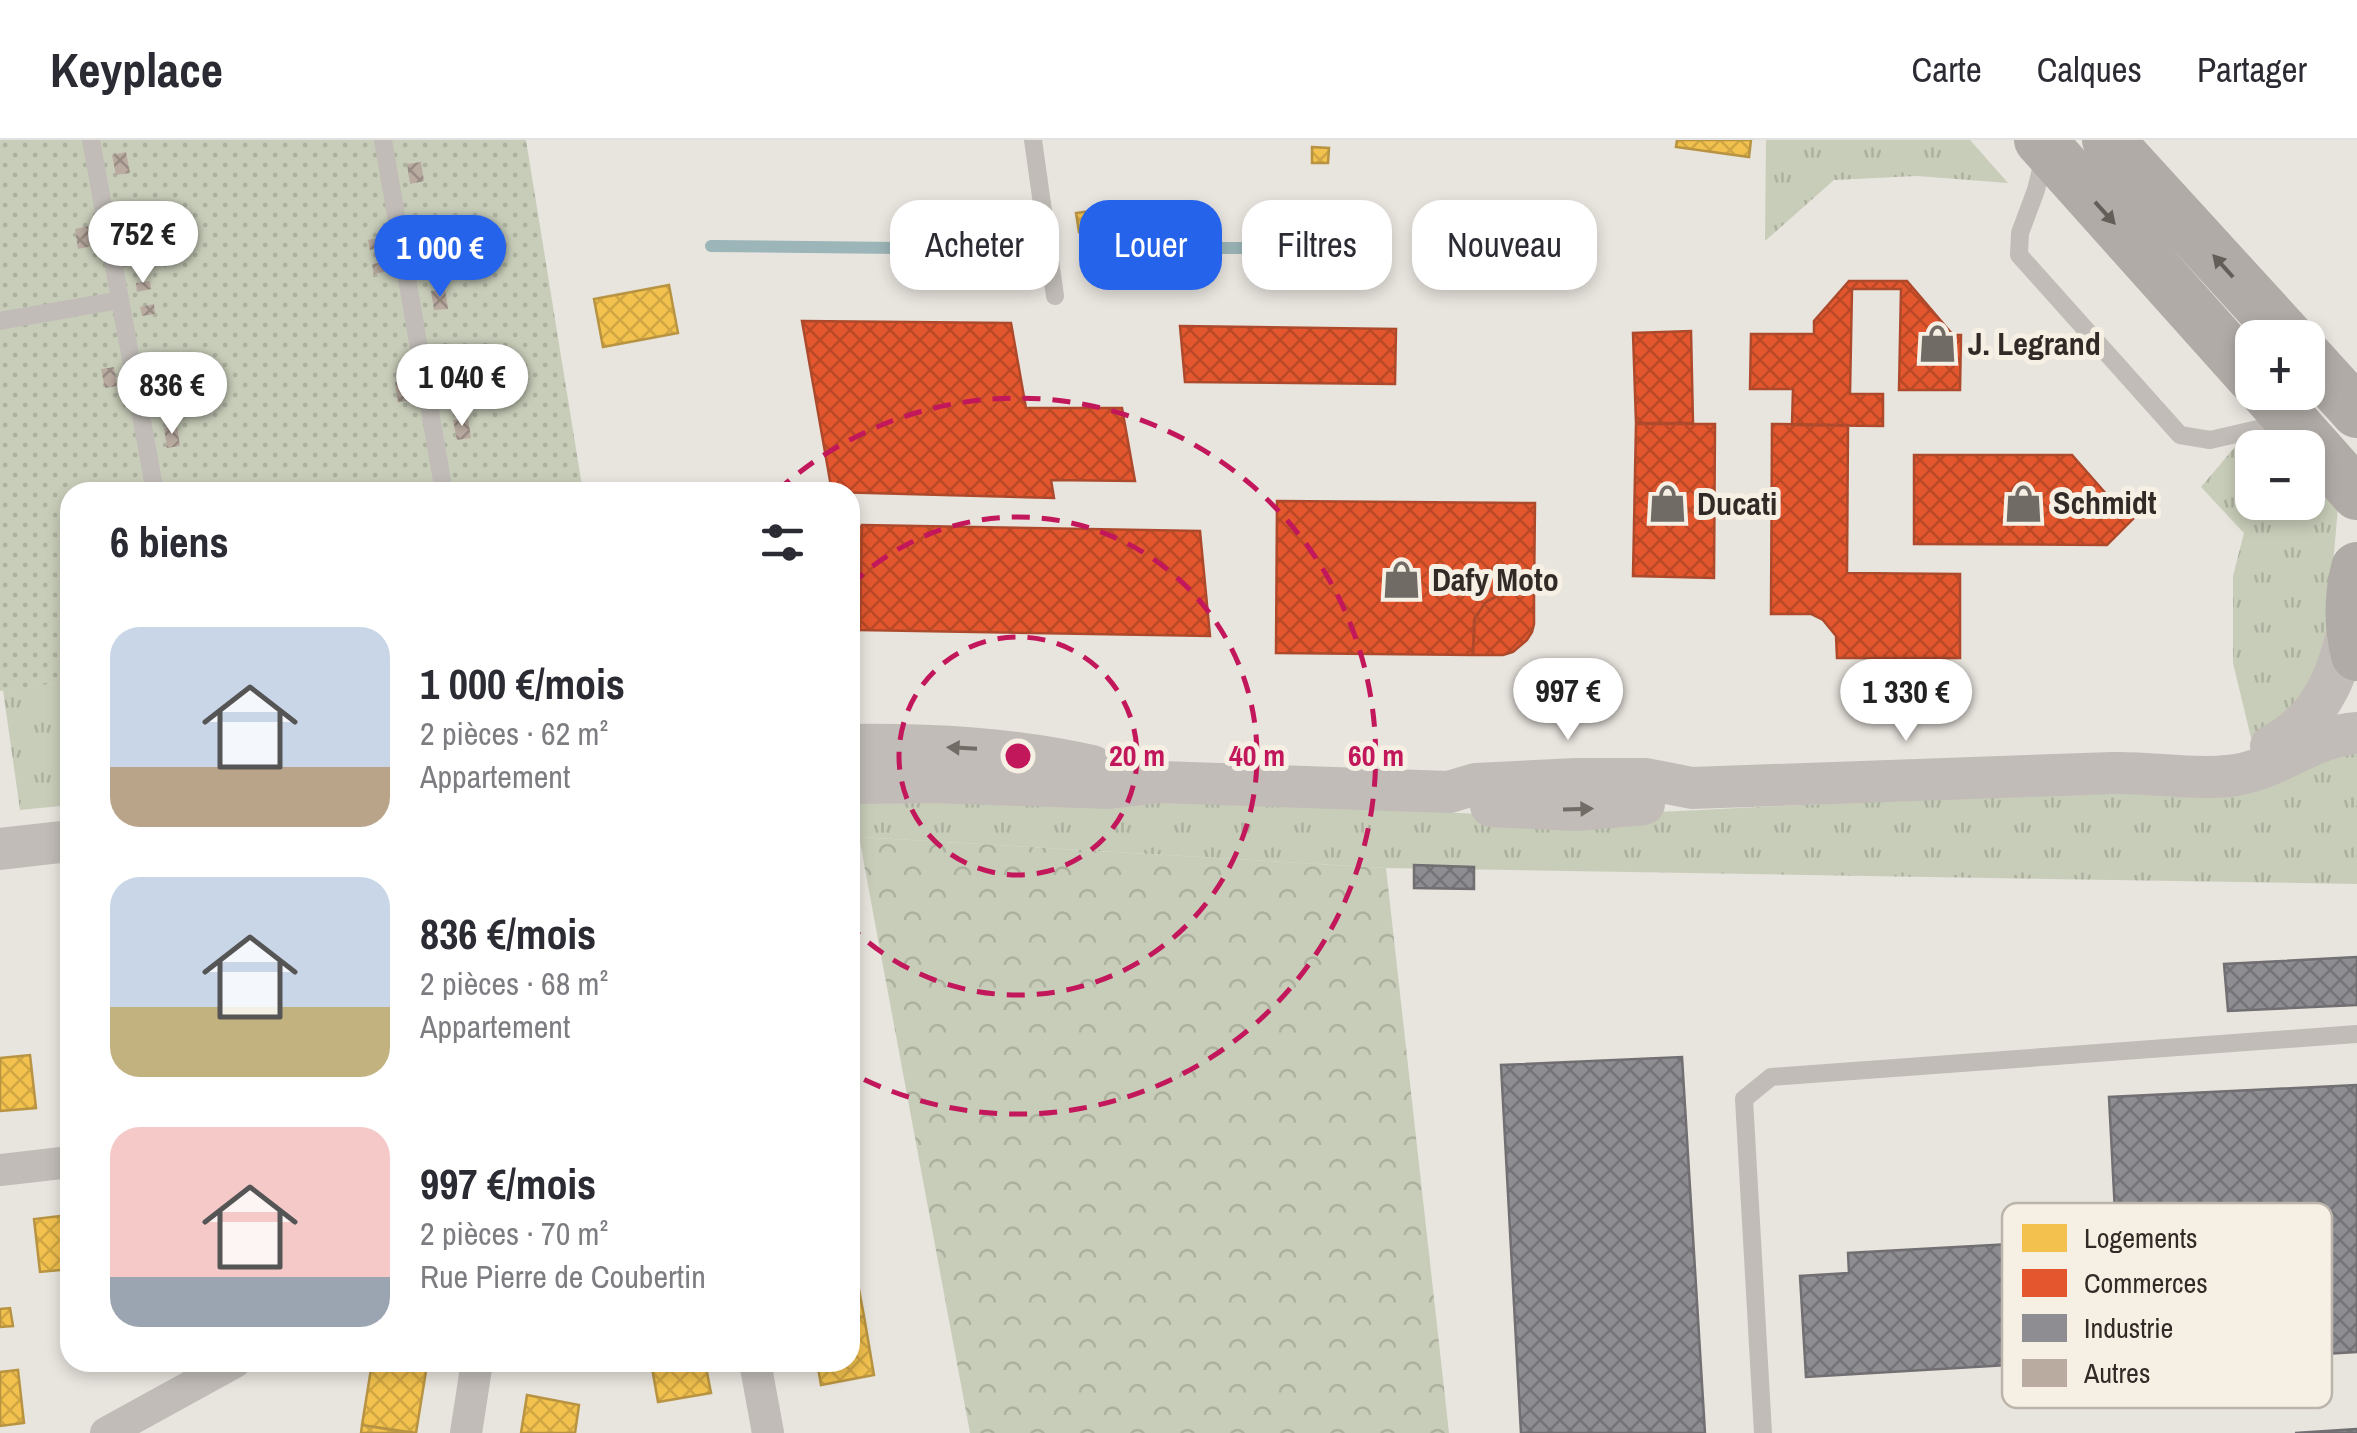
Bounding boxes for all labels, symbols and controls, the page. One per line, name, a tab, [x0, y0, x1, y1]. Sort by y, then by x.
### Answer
text: Keyplace	[50, 37, 223, 102]
text: Carte	[1911, 46, 1982, 93]
text: Calques	[2037, 46, 2142, 93]
text: Partager	[2197, 46, 2307, 93]
chip: Acheter	[890, 200, 1059, 290]
chip: Louer	[1079, 200, 1222, 290]
chip: Filtres	[1242, 200, 1392, 290]
chip: Nouveau	[1412, 200, 1597, 290]
pin: 752 €	[73, 201, 213, 286]
one-way arrow	[2093, 201, 2116, 225]
text: 752 €	[110, 212, 176, 255]
pin: 1 000 €	[348, 215, 532, 300]
text: 1 000 €	[396, 226, 484, 269]
one-way arrow	[2212, 254, 2235, 278]
map controls	[2235, 320, 2325, 520]
button: +	[2235, 320, 2325, 410]
place label: J. Legrand	[1968, 322, 2101, 365]
shop icon: J. Legrand	[1917, 323, 1959, 365]
pin: 1 040 €	[370, 344, 554, 429]
pin: 836 €	[102, 352, 242, 437]
text: 1 040 €	[418, 355, 506, 398]
text: 836 €	[139, 363, 205, 406]
button: −	[2235, 430, 2325, 520]
place label: Schmidt	[2053, 481, 2157, 524]
place label: Ducati	[1697, 482, 1777, 525]
shop icon: Schmidt	[2002, 482, 2044, 524]
shop icon: Ducati	[1646, 483, 1688, 525]
text: 6 biens	[110, 514, 229, 570]
icon: filters	[755, 515, 810, 570]
place label: Dafy Moto	[1432, 558, 1559, 601]
shop icon: Dafy Moto	[1381, 559, 1423, 601]
text: 1 000 €/mois	[420, 656, 625, 712]
pin: 997 €	[1498, 658, 1638, 743]
pin: 1 330 €	[1814, 659, 1998, 744]
icon: home	[190, 667, 310, 787]
text: 997 €	[1535, 669, 1601, 712]
text: 1 330 €	[1862, 670, 1950, 713]
text: 2 pièces · 62 m²	[420, 712, 608, 755]
text: 20 m	[1109, 735, 1165, 775]
text: 40 m	[1229, 735, 1285, 775]
text: 60 m	[1348, 735, 1404, 775]
centre of rings	[1000, 738, 1036, 774]
one-way arrow	[945, 739, 977, 755]
text: Appartement	[420, 755, 570, 798]
one-way arrow	[1562, 801, 1594, 817]
text: 836 €/mois	[420, 906, 596, 962]
icon: home	[190, 917, 310, 1037]
text: 2 pièces · 68 m²	[420, 962, 608, 1005]
text: Appartement	[420, 1005, 570, 1048]
text: 997 €/mois	[420, 1156, 596, 1212]
icon: home	[190, 1167, 310, 1287]
legend	[2002, 1203, 2332, 1408]
text: 2 pièces · 70 m²	[420, 1212, 608, 1255]
text: Logements	[2084, 1219, 2198, 1257]
text: Rue Pierre de Coubertin	[420, 1255, 706, 1298]
text: Commerces	[2084, 1264, 2208, 1302]
text: Industrie	[2084, 1309, 2173, 1347]
text: Autres	[2083, 1354, 2150, 1392]

